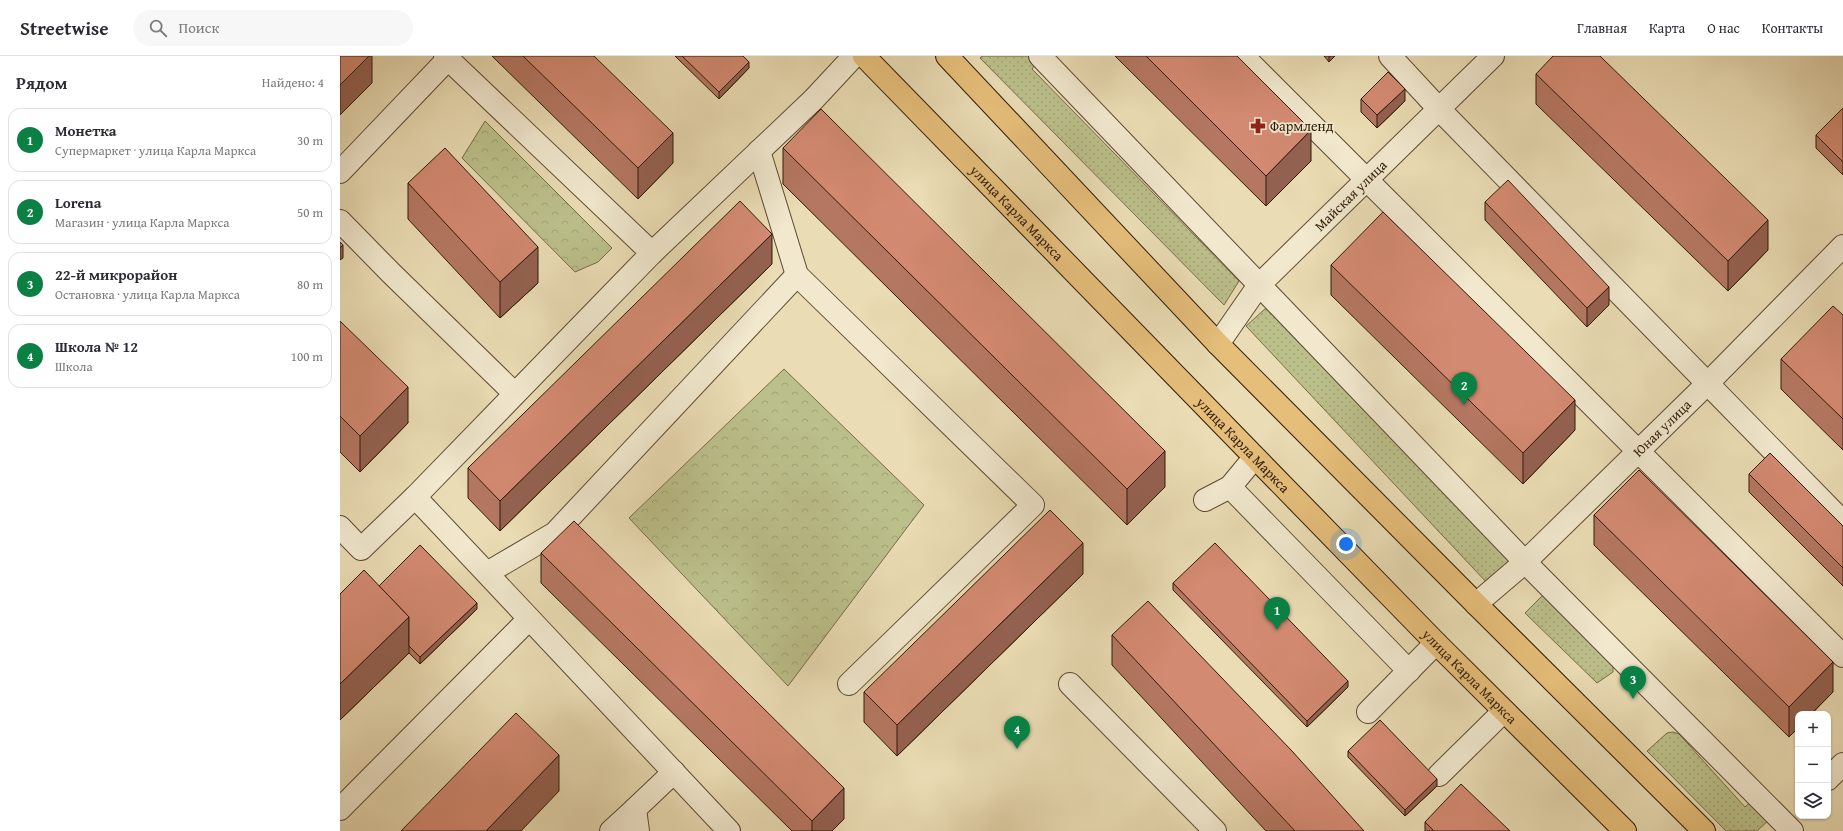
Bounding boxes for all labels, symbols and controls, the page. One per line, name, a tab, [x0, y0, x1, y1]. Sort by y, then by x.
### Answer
search box	[133, 10, 413, 46]
text: Streetwise	[20, 14, 109, 42]
icon: search	[147, 17, 169, 39]
text: Поиск	[179, 17, 219, 38]
text: Главная	[1577, 18, 1627, 38]
text: Карта	[1649, 18, 1685, 38]
text: О нас	[1707, 18, 1740, 38]
text: Контакты	[1762, 18, 1823, 38]
text: Рядом	[16, 70, 67, 95]
text: Найдено: 4	[262, 73, 324, 92]
place label: Фармленд	[1270, 116, 1334, 136]
pharmacy icon: Фармленд	[1249, 117, 1267, 135]
text: Монетка	[55, 120, 116, 141]
text: 1	[27, 131, 33, 150]
text: 30 m	[297, 131, 323, 150]
text: Супермаркет · улица Карла Маркса	[55, 141, 256, 160]
street label: Майская улица	[1310, 155, 1391, 235]
street label: улица Карла Маркса	[965, 160, 1068, 265]
text: Lorena	[55, 192, 101, 213]
text: 2	[27, 203, 33, 222]
text: 50 m	[297, 203, 323, 222]
text: Магазин · улица Карла Маркса	[55, 213, 229, 232]
text: 22-й микрорайон	[55, 264, 177, 285]
text: 3	[27, 275, 33, 294]
text: 80 m	[297, 275, 323, 294]
text: Остановка · улица Карла Маркса	[55, 285, 240, 304]
text: Школа № 12	[55, 336, 138, 357]
text: 4	[27, 347, 33, 366]
text: 100 m	[291, 347, 323, 366]
text: Школа	[55, 357, 93, 376]
pin: 2	[1451, 372, 1477, 405]
street label: улица Карла Маркса	[1191, 392, 1295, 497]
street label: Юная улица	[1628, 395, 1696, 461]
your location	[1336, 534, 1356, 554]
pin: 1	[1264, 597, 1290, 630]
street label: улица Карла Маркса	[1417, 624, 1522, 728]
pin: 3	[1620, 666, 1646, 699]
map controls	[1795, 711, 1831, 819]
button: +	[1795, 711, 1831, 747]
pin: 4	[1004, 716, 1030, 749]
button: −	[1795, 747, 1831, 783]
button: layers	[1795, 783, 1831, 819]

